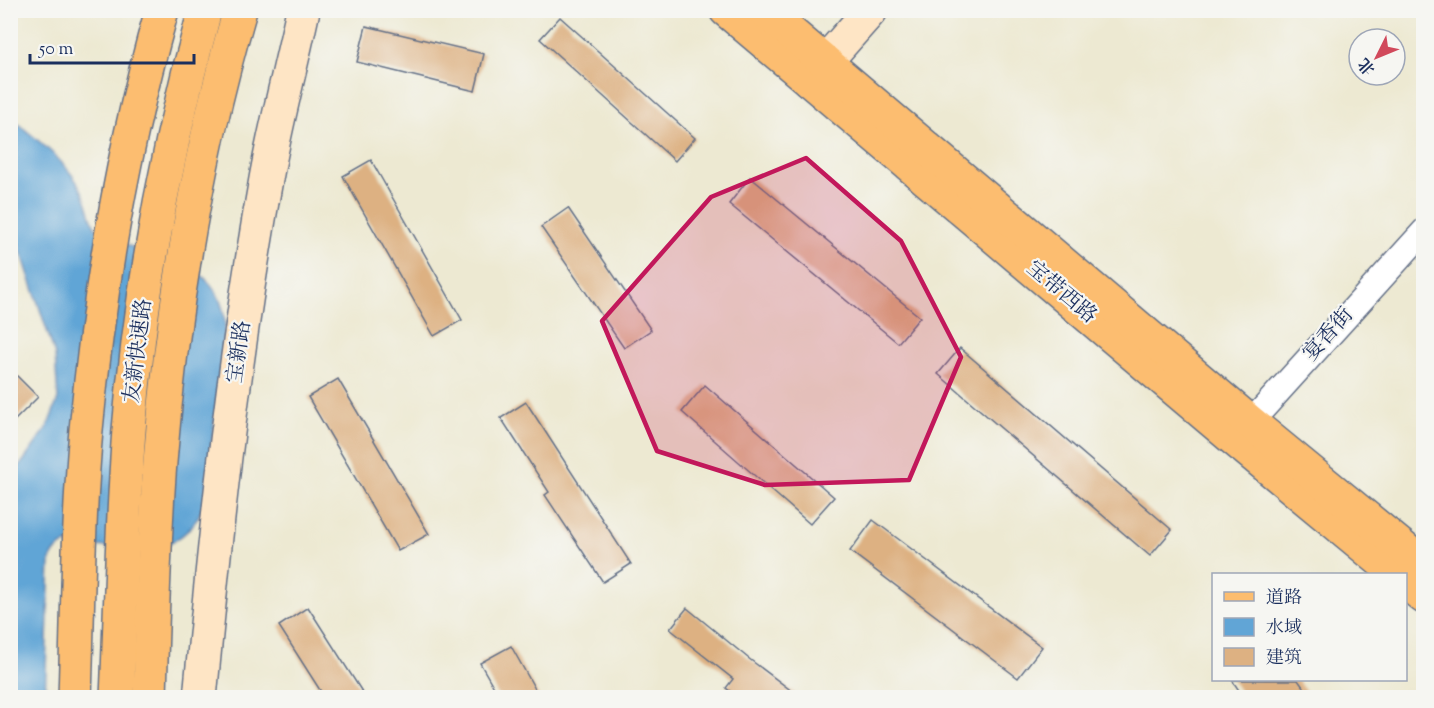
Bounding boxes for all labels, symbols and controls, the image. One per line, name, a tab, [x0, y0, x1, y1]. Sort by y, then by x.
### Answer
scale bar	[30, 27, 194, 65]
north arrow	[1347, 27, 1407, 87]
text: 50 m	[38, 37, 74, 63]
text: 北	[1354, 52, 1382, 79]
street label: 宝带西路	[1019, 255, 1103, 331]
street label: 友新快速路	[118, 297, 160, 405]
street label: 宴香街	[1297, 302, 1361, 368]
street label: 宝新路	[221, 319, 259, 385]
legend	[1212, 573, 1407, 681]
text: 道路	[1266, 586, 1302, 612]
text: 水域	[1266, 616, 1302, 642]
text: 建筑	[1266, 646, 1302, 672]

